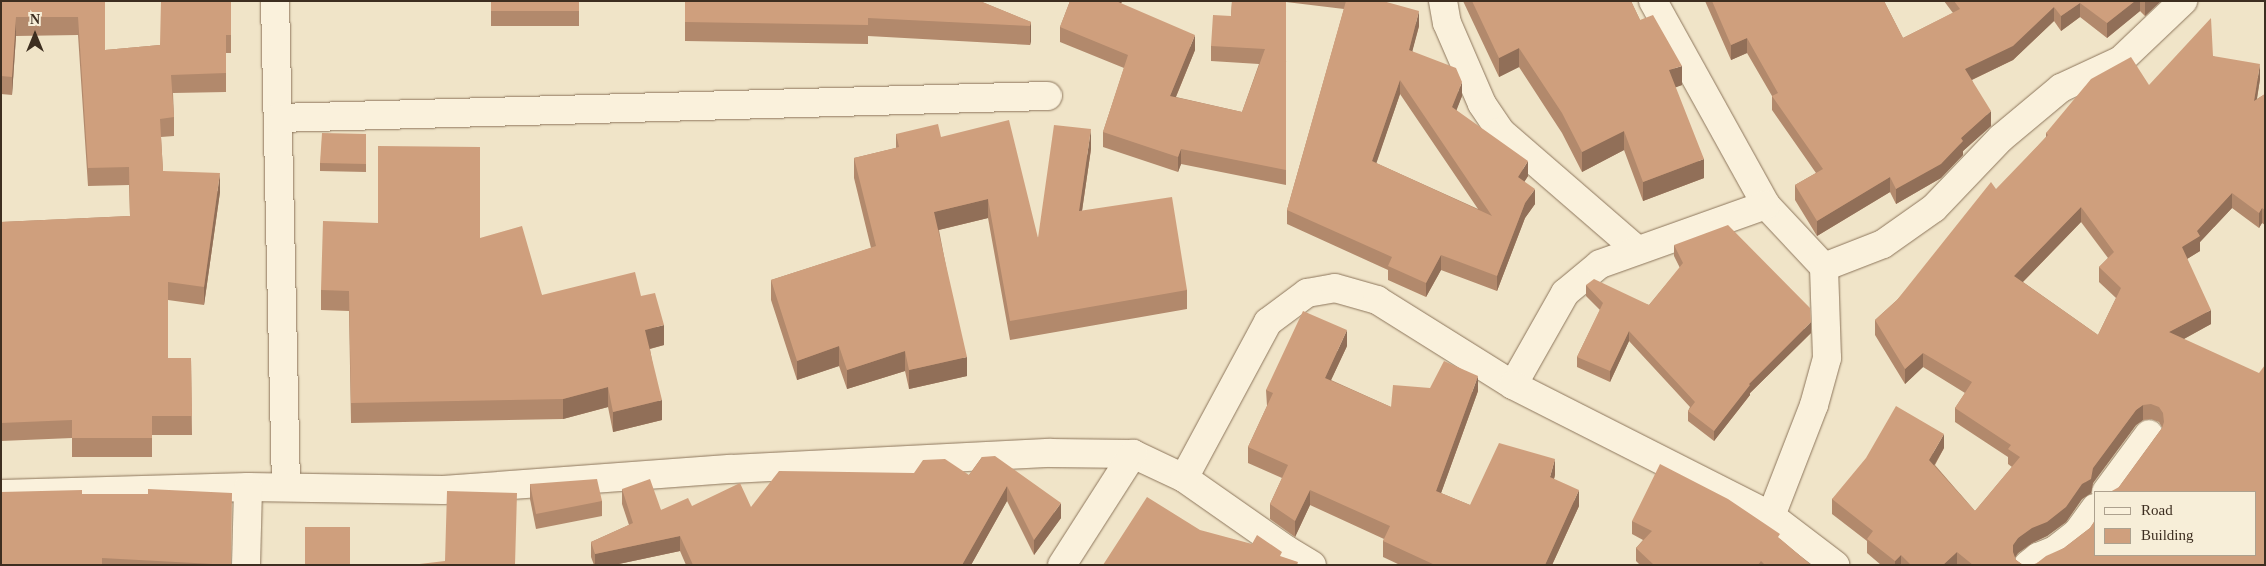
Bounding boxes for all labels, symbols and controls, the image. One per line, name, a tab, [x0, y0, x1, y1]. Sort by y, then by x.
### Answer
north arrow	[10, 10, 60, 60]
text: N	[30, 12, 40, 27]
legend	[2094, 491, 2256, 556]
text: Road	[2141, 502, 2173, 518]
text: Building	[2141, 527, 2194, 543]

